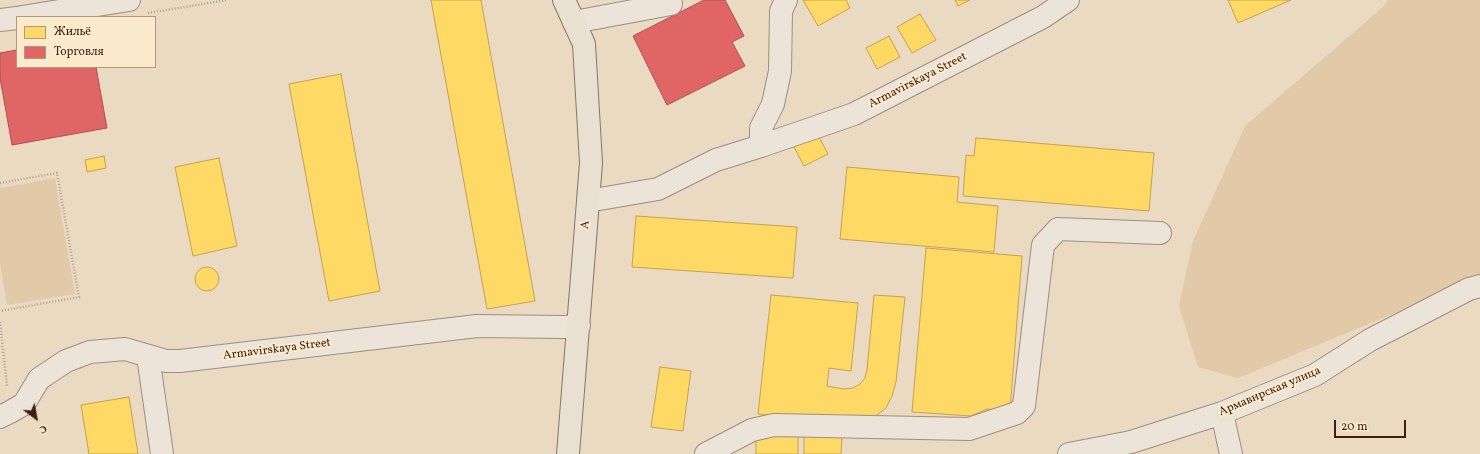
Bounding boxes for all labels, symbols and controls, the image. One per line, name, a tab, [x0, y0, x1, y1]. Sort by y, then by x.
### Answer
legend	[16, 16, 156, 68]
text: Жильё	[54, 24, 91, 40]
text: Торговля	[54, 44, 104, 60]
street label: Armavirskaya Street	[866, 50, 970, 112]
street label: A	[579, 220, 593, 230]
street label: Armavirskaya Street	[222, 336, 332, 364]
street label: Армавирская улица	[1217, 364, 1323, 420]
north arrow	[16, 398, 56, 438]
scale bar	[1336, 412, 1408, 438]
text: 20 m	[1341, 419, 1368, 435]
text: С	[36, 420, 50, 437]

